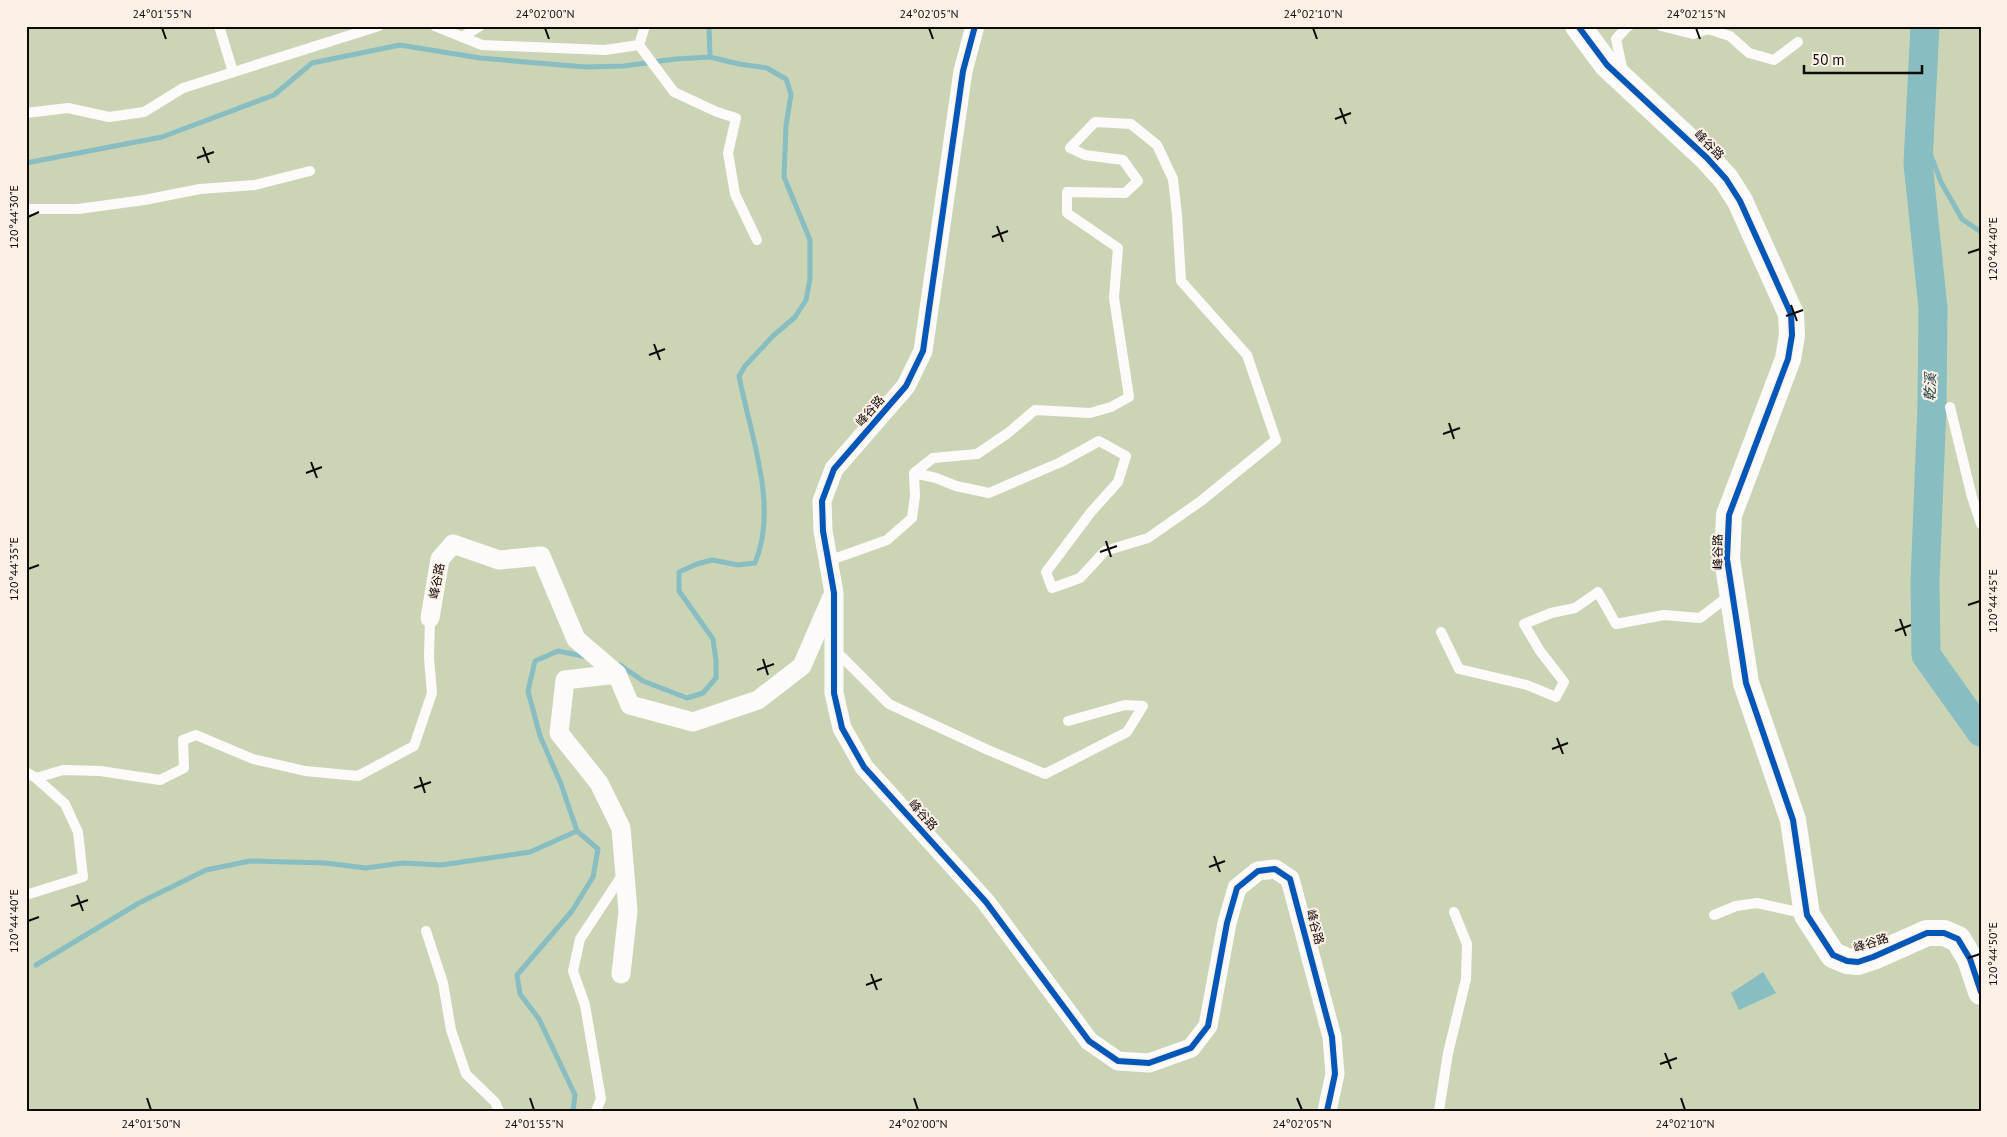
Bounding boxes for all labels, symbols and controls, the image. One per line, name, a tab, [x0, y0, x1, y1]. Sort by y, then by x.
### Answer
text: 24°01'55"N	[132, 6, 192, 21]
text: 24°02'00"N	[515, 6, 575, 21]
text: 24°02'05"N	[899, 6, 959, 21]
text: 24°02'10"N	[1283, 6, 1343, 21]
text: 24°02'15"N	[1666, 6, 1726, 21]
scale bar	[1804, 42, 1922, 74]
text: 50 m	[1812, 50, 1845, 69]
street label: 峰谷路	[1691, 127, 1727, 163]
text: 120°44'30"E	[6, 185, 21, 249]
text: 120°44'40"E	[1985, 217, 2000, 281]
water label: 乾溪	[1921, 371, 1940, 401]
street label: 峰谷路	[852, 392, 887, 429]
street label: 峰谷路	[1710, 534, 1725, 570]
text: 120°44'35"E	[6, 537, 21, 601]
street label: 峰谷路	[426, 562, 447, 600]
text: 120°44'45"E	[1985, 569, 2000, 633]
street label: 峰谷路	[906, 796, 941, 833]
text: 120°44'40"E	[6, 889, 21, 953]
street label: 峰谷路	[1304, 908, 1327, 946]
text: 120°44'50"E	[1985, 922, 2000, 986]
street label: 峰谷路	[1851, 930, 1890, 955]
text: 24°01'50"N	[121, 1116, 181, 1131]
text: 24°01'55"N	[504, 1116, 564, 1131]
text: 24°02'00"N	[888, 1116, 948, 1131]
text: 24°02'05"N	[1272, 1116, 1332, 1131]
text: 24°02'10"N	[1655, 1116, 1715, 1131]

